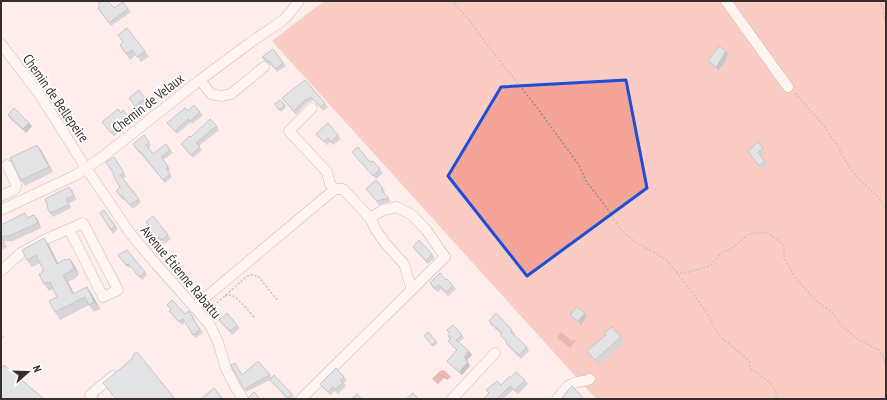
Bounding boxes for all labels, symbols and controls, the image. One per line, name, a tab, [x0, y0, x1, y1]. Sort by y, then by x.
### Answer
street label: Chemin de Bellepeire	[19, 50, 93, 146]
street label: Chemin de Velaux	[108, 69, 188, 137]
street label: Avenue Étienne Rabattu	[137, 222, 225, 322]
north arrow	[8, 352, 48, 392]
text: N	[30, 363, 45, 374]

